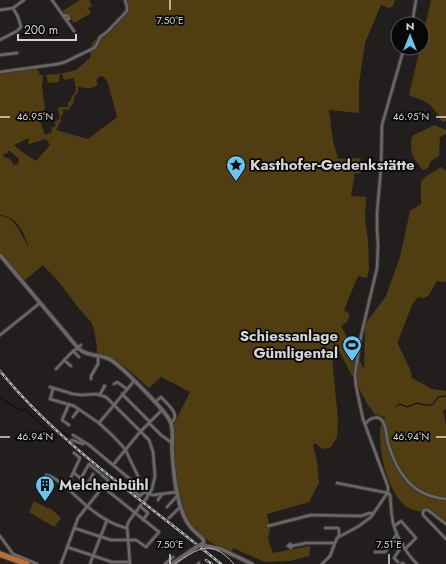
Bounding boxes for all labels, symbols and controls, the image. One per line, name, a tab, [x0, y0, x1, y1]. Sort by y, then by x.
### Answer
text: 7.50°E	[156, 13, 184, 28]
scale bar	[18, 16, 76, 42]
north arrow	[390, 16, 430, 56]
text: N	[406, 18, 414, 34]
text: 200 m	[24, 21, 58, 39]
text: 46.95°N	[17, 109, 53, 124]
text: 46.95°N	[393, 109, 429, 124]
place icon: Kasthofer-Gedenkstätte	[225, 154, 247, 182]
place label: Kasthofer-Gedenkstätte	[250, 154, 415, 176]
place label: Schiessanlage Gümligental	[240, 325, 338, 364]
sports icon: Schiessanlage Gümligental	[341, 334, 363, 362]
text: 46.94°N	[17, 429, 53, 444]
text: 46.94°N	[393, 429, 429, 444]
building icon: Melchenbühl	[34, 474, 56, 502]
place label: Melchenbühl	[59, 474, 149, 496]
text: 7.50°E	[156, 537, 184, 552]
text: 7.51°E	[376, 537, 402, 552]

